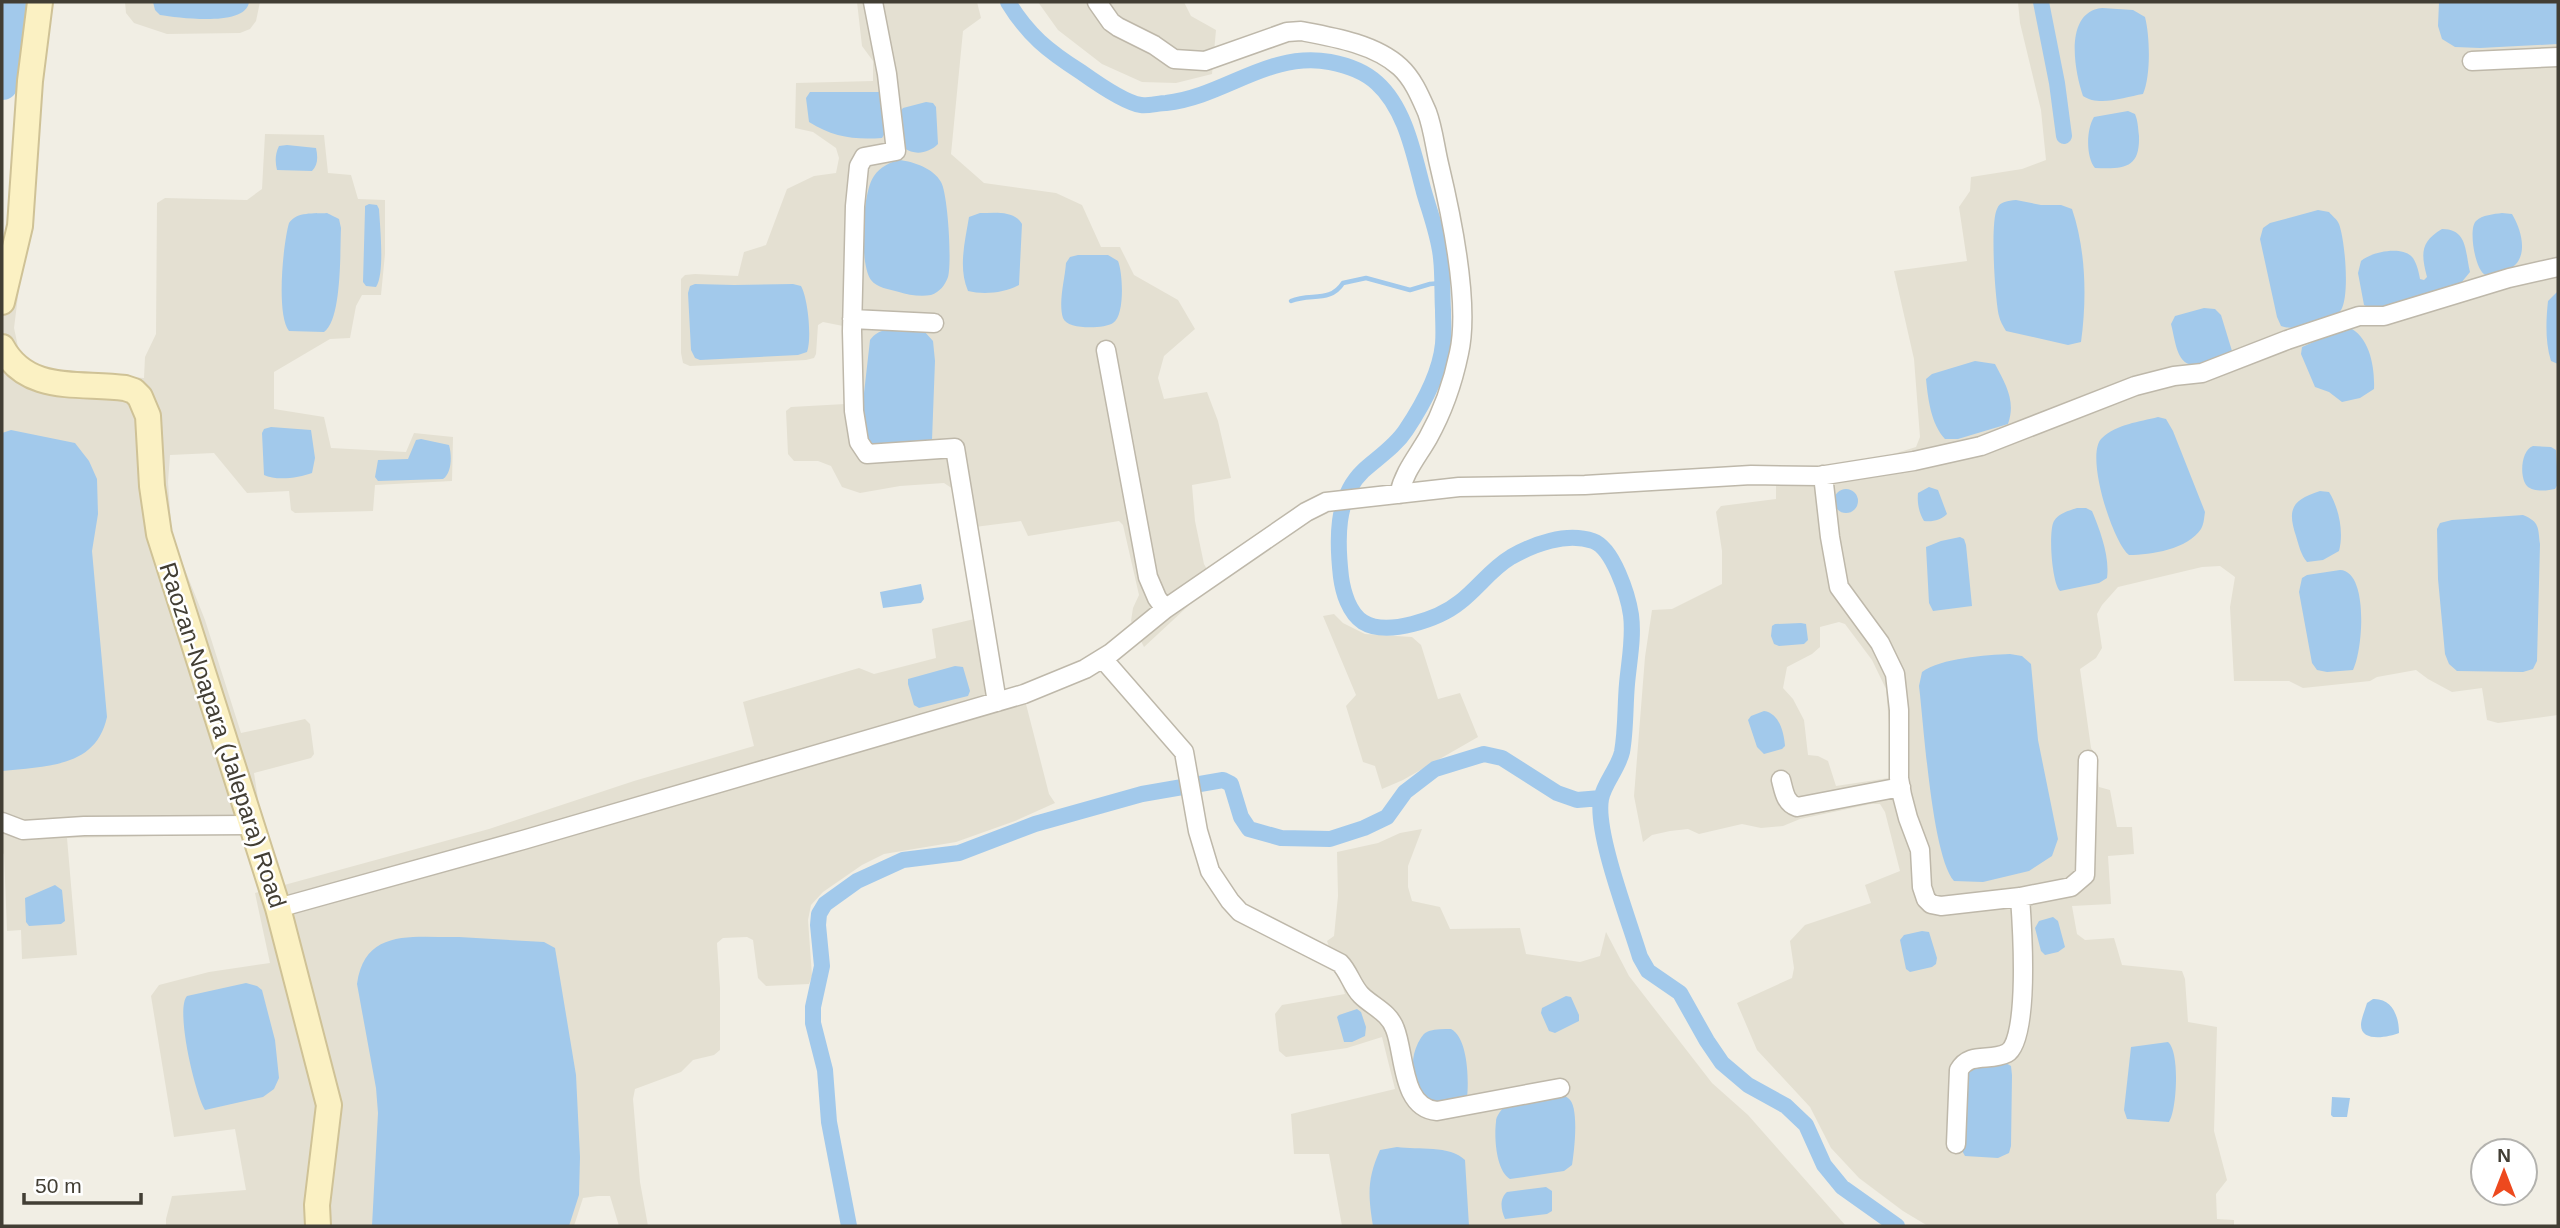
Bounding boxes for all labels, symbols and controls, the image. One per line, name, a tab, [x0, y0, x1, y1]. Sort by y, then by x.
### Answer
street label: Raozan-Noapara (Jalepara) Road	[154, 559, 292, 911]
north arrow	[2469, 1137, 2539, 1207]
text: N	[2497, 1145, 2511, 1166]
scale bar	[24, 1162, 142, 1206]
text: 50 m	[35, 1174, 82, 1197]

